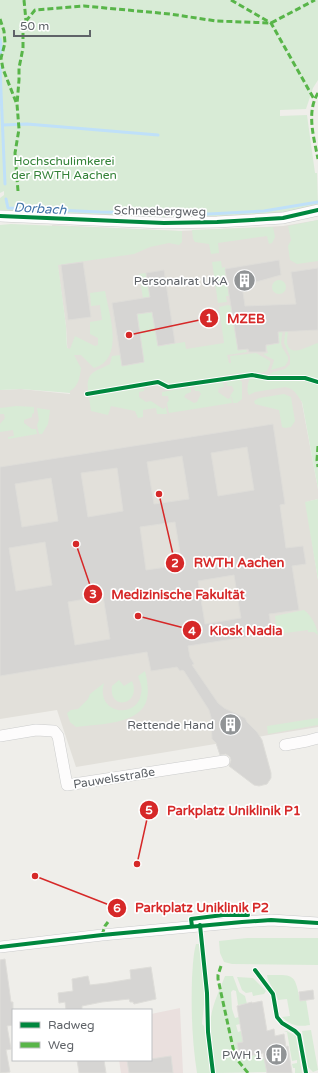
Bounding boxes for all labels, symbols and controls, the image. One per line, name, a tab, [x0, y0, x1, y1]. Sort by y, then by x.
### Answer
scale bar	[14, 12, 90, 38]
text: 50 m	[20, 19, 49, 33]
park label: Hochschulimkerei der RWTH Aachen	[11, 154, 117, 182]
water label: Dorbach	[13, 200, 68, 218]
street label: Schneebergweg	[114, 203, 206, 219]
building icon: Personalrat UKA	[231, 268, 257, 294]
place label: Personalrat UKA	[134, 274, 228, 288]
callout: MZEB	[199, 306, 273, 331]
text: 1	[205, 311, 213, 325]
text: MZEB	[227, 311, 265, 327]
callout: RWTH Aachen	[165, 550, 292, 575]
text: RWTH Aachen	[194, 555, 284, 571]
text: 2	[171, 556, 179, 570]
callout: Medizinische Fakultät	[83, 582, 252, 607]
text: 3	[89, 587, 97, 601]
text: Medizinische Fakultät	[111, 587, 245, 603]
callout: Kiosk Nadia	[182, 618, 291, 643]
text: Kiosk Nadia	[209, 623, 283, 639]
text: 4	[188, 624, 196, 638]
building icon: Rettende Hand	[217, 712, 243, 738]
place label: Rettende Hand	[127, 718, 214, 732]
street label: Pauwelsstraße	[72, 765, 156, 791]
callout: Parkplatz Uniklinik P1	[139, 798, 309, 823]
text: 5	[145, 803, 153, 817]
text: Parkplatz Uniklinik P1	[167, 803, 301, 819]
callout: Parkplatz Uniklinik P2	[107, 895, 277, 920]
text: Parkplatz Uniklinik P2	[135, 900, 269, 916]
text: 6	[113, 901, 121, 915]
legend	[12, 1009, 152, 1061]
text: Radweg	[48, 1018, 95, 1032]
text: Weg	[48, 1038, 74, 1052]
building icon: PWH 1	[264, 1042, 290, 1068]
place label: PWH 1	[222, 1048, 262, 1062]

